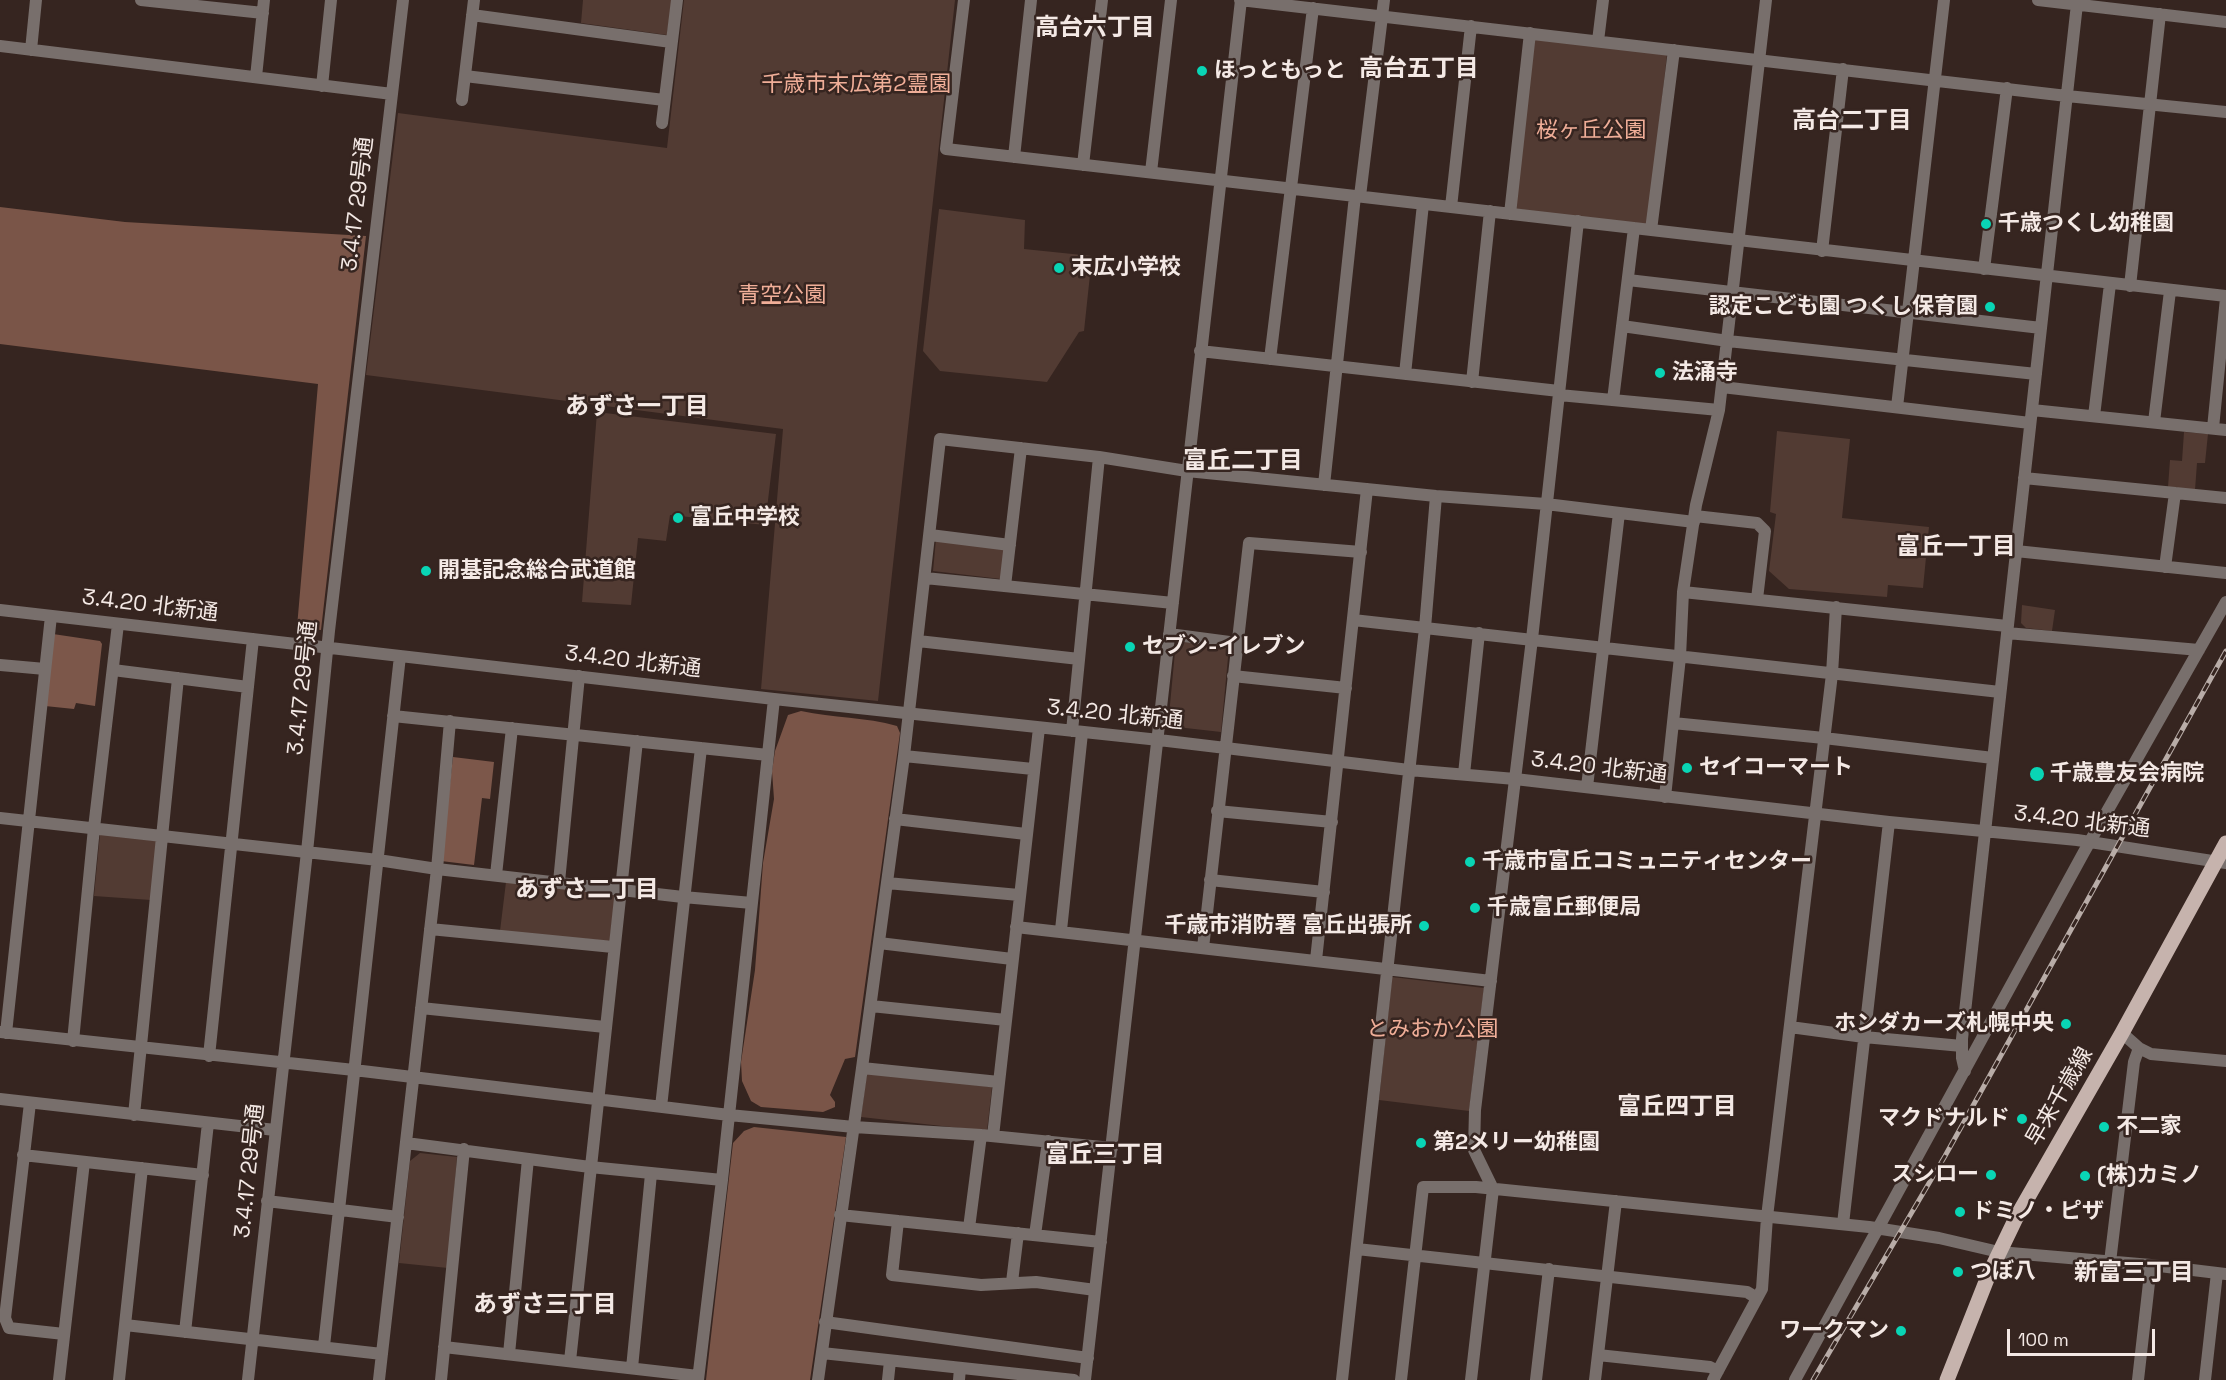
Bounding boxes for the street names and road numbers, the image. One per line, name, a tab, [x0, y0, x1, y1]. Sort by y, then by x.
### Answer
street label: 3.4.17 29号通	[337, 135, 379, 273]
street label: 3.4.20 北新通	[80, 585, 220, 627]
street label: 3.4.17 29号通	[283, 619, 323, 757]
street label: 3.4.20 北新通	[563, 641, 703, 683]
street label: 3.4.20 北新通	[1045, 695, 1185, 735]
street label: 3.4.20 北新通	[1529, 747, 1669, 789]
street label: 3.4.20 北新通	[2012, 801, 2152, 843]
street label: 早来千歳線	[2021, 1043, 2099, 1151]
street label: 3.4.17 29号通	[230, 1102, 270, 1240]

